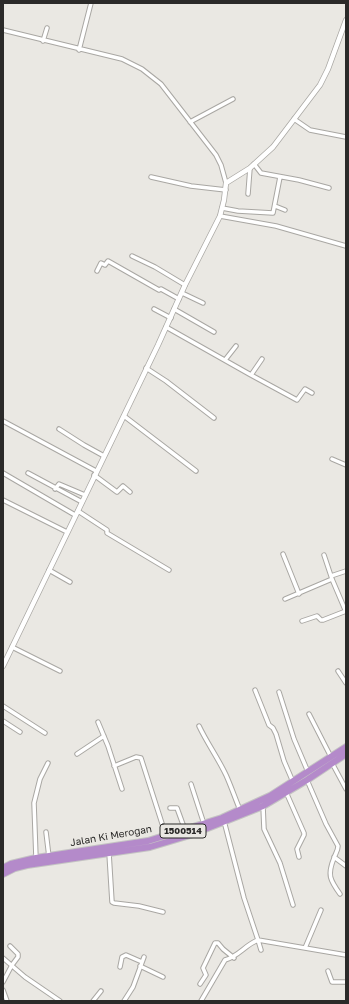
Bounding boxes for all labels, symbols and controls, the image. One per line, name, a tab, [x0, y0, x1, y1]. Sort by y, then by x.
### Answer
street label: Jalan Ki Merogan	[69, 823, 153, 849]
road number: 1500514	[160, 824, 206, 838]

